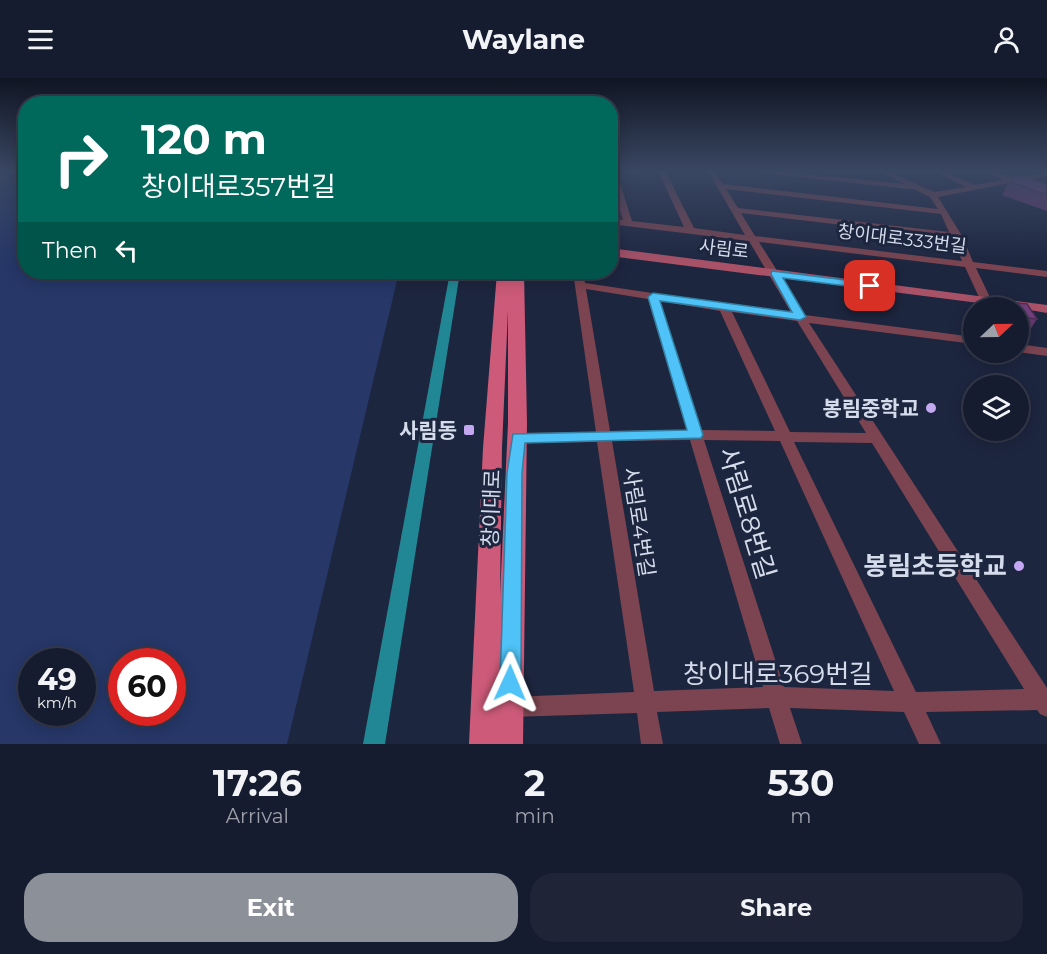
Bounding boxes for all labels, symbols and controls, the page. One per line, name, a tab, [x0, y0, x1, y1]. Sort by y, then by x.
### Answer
icon: menu	[24, 23, 57, 56]
text: Waylane	[462, 23, 585, 56]
icon: person	[990, 23, 1023, 56]
text: 120 m	[141, 113, 267, 165]
icon: right	[42, 120, 120, 198]
text: 창이대로357번길	[141, 170, 336, 203]
street label: 창이대로333번길	[836, 220, 968, 258]
icon: left	[110, 234, 143, 267]
street label: 사림로	[698, 235, 750, 263]
text: Then	[42, 237, 98, 264]
pin	[844, 260, 895, 311]
icon: arrive	[853, 269, 886, 302]
north arrow	[963, 297, 1029, 363]
map controls	[963, 297, 1029, 441]
button: layers	[963, 375, 1029, 441]
place label: 봉림중학교	[822, 396, 919, 421]
marker: 봉림중학교	[924, 401, 938, 415]
place label: 사림동	[399, 418, 457, 443]
marker: 사림동	[462, 423, 476, 437]
street label: 사림로8번길	[712, 443, 782, 583]
street label: 사림로4번길	[618, 465, 660, 579]
street label: 창이대로	[477, 469, 505, 547]
place label: 봉림초등학교	[863, 550, 1007, 582]
marker: 봉림초등학교	[1012, 559, 1026, 573]
speed limit sign: 60	[108, 648, 186, 726]
position arrow	[478, 651, 542, 715]
street label: 창이대로369번길	[683, 658, 873, 690]
text: 49	[37, 661, 77, 698]
text: km/h	[37, 693, 77, 712]
text: 17:26	[213, 761, 302, 805]
text: 2	[524, 761, 545, 805]
text: 530	[767, 761, 834, 805]
text: Arrival	[226, 804, 289, 828]
text: min	[515, 804, 555, 828]
text: m	[790, 804, 811, 828]
button: Exit	[24, 873, 518, 942]
button: Share	[530, 873, 1023, 942]

